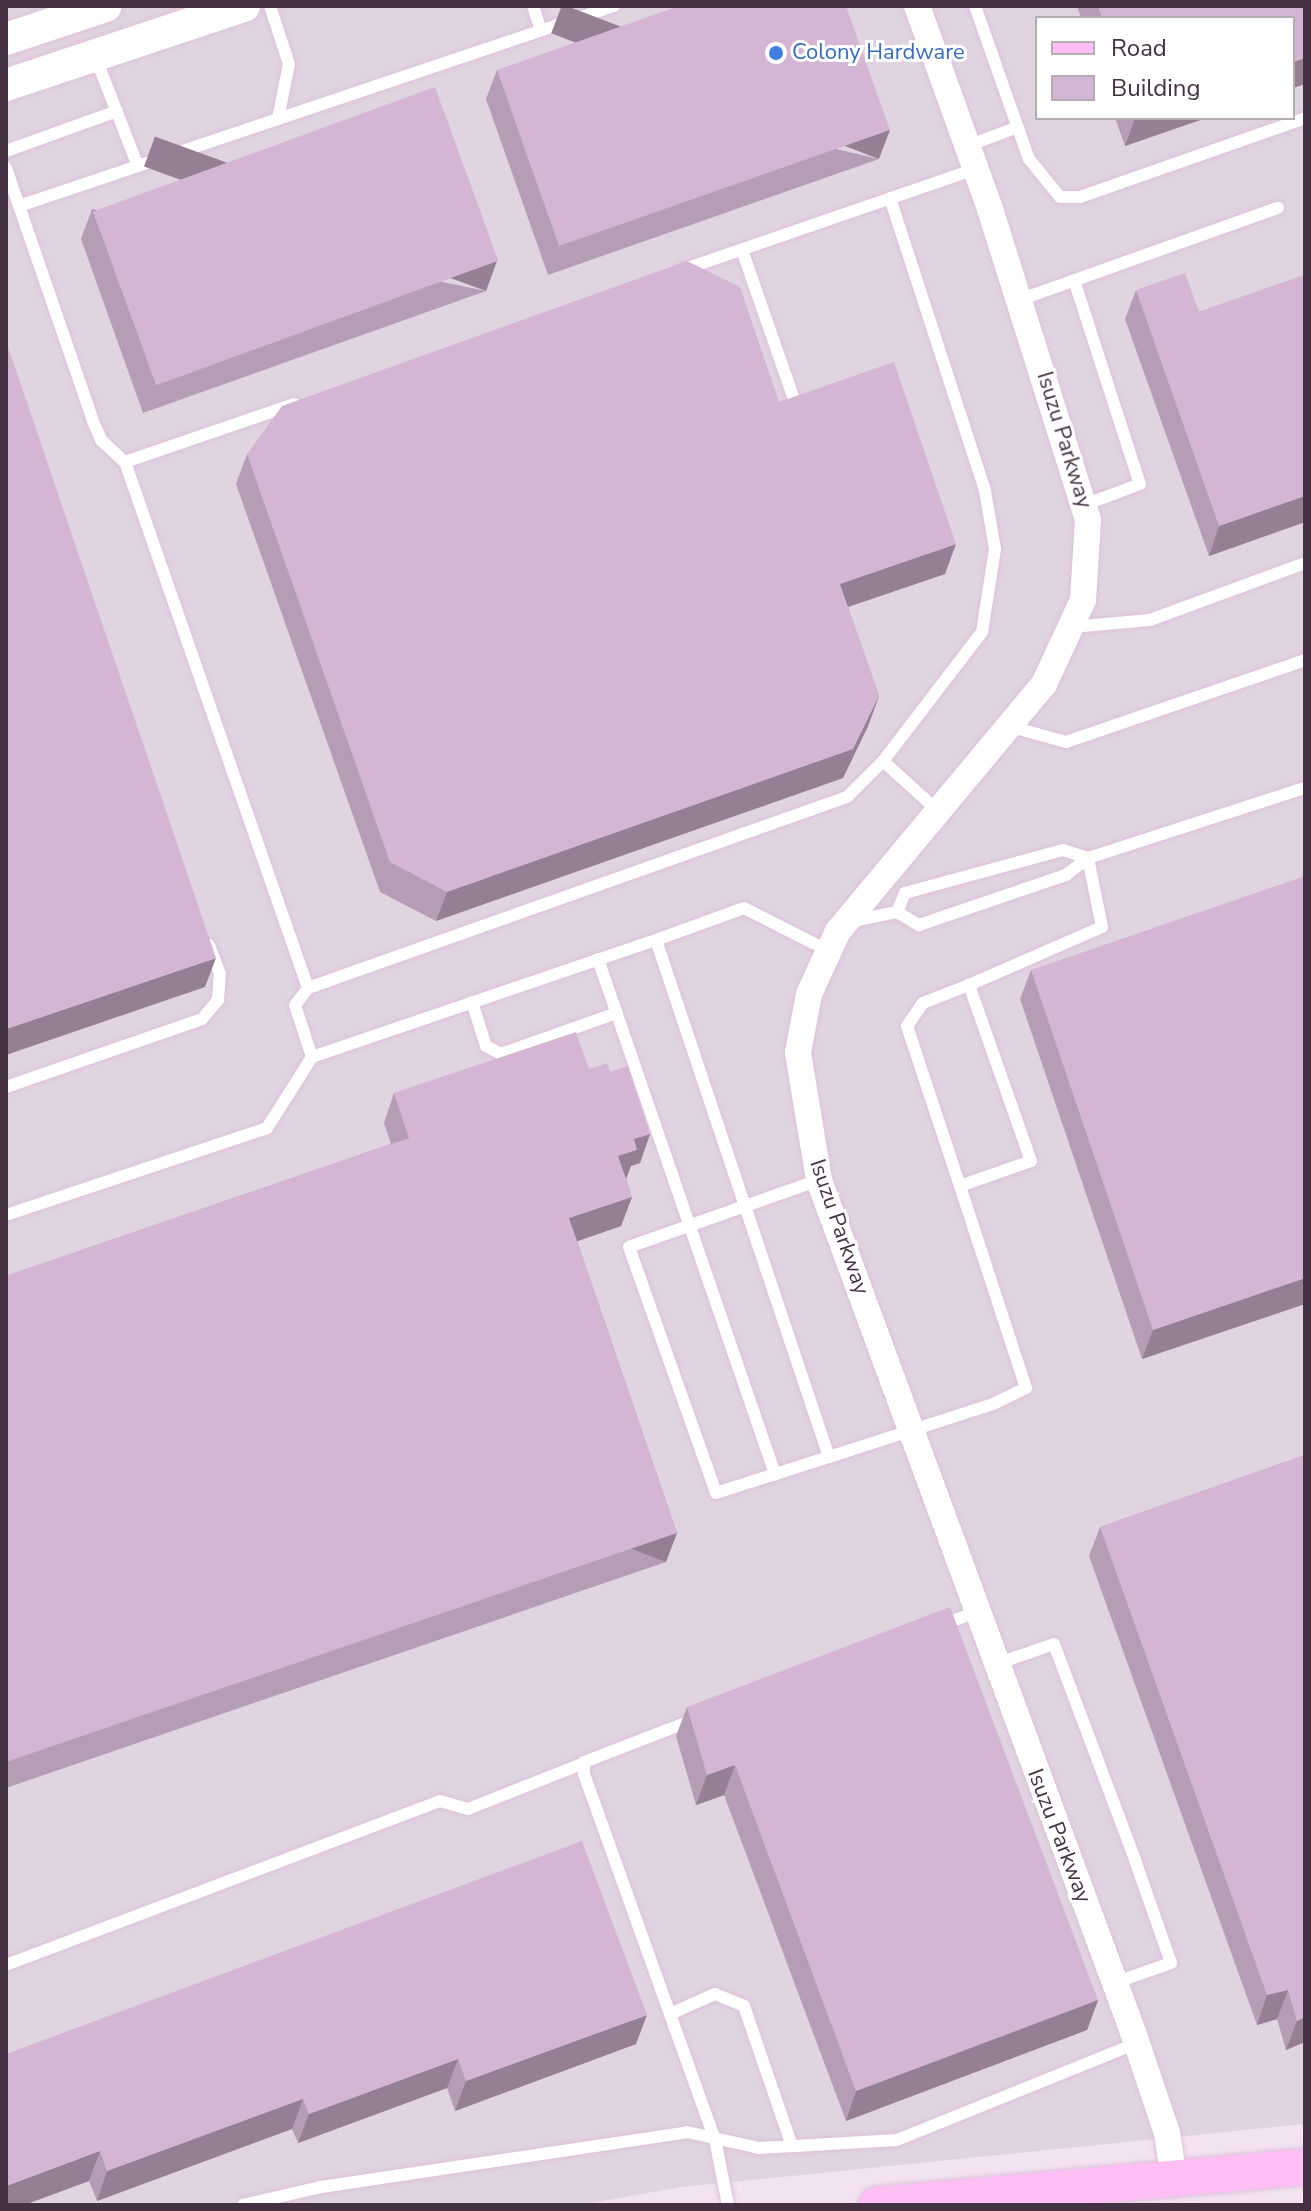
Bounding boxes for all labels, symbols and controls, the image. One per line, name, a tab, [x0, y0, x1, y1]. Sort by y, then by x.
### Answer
legend	[1035, 16, 1295, 120]
text: Road	[1111, 32, 1167, 64]
place label: Colony Hardware	[792, 40, 965, 66]
marker: Colony Hardware	[767, 44, 785, 62]
text: Building	[1111, 72, 1201, 104]
street label: Isuzu Parkway	[1031, 369, 1097, 511]
street label: Isuzu Parkway	[803, 1156, 875, 1298]
street label: Isuzu Parkway	[1021, 1765, 1097, 1907]

